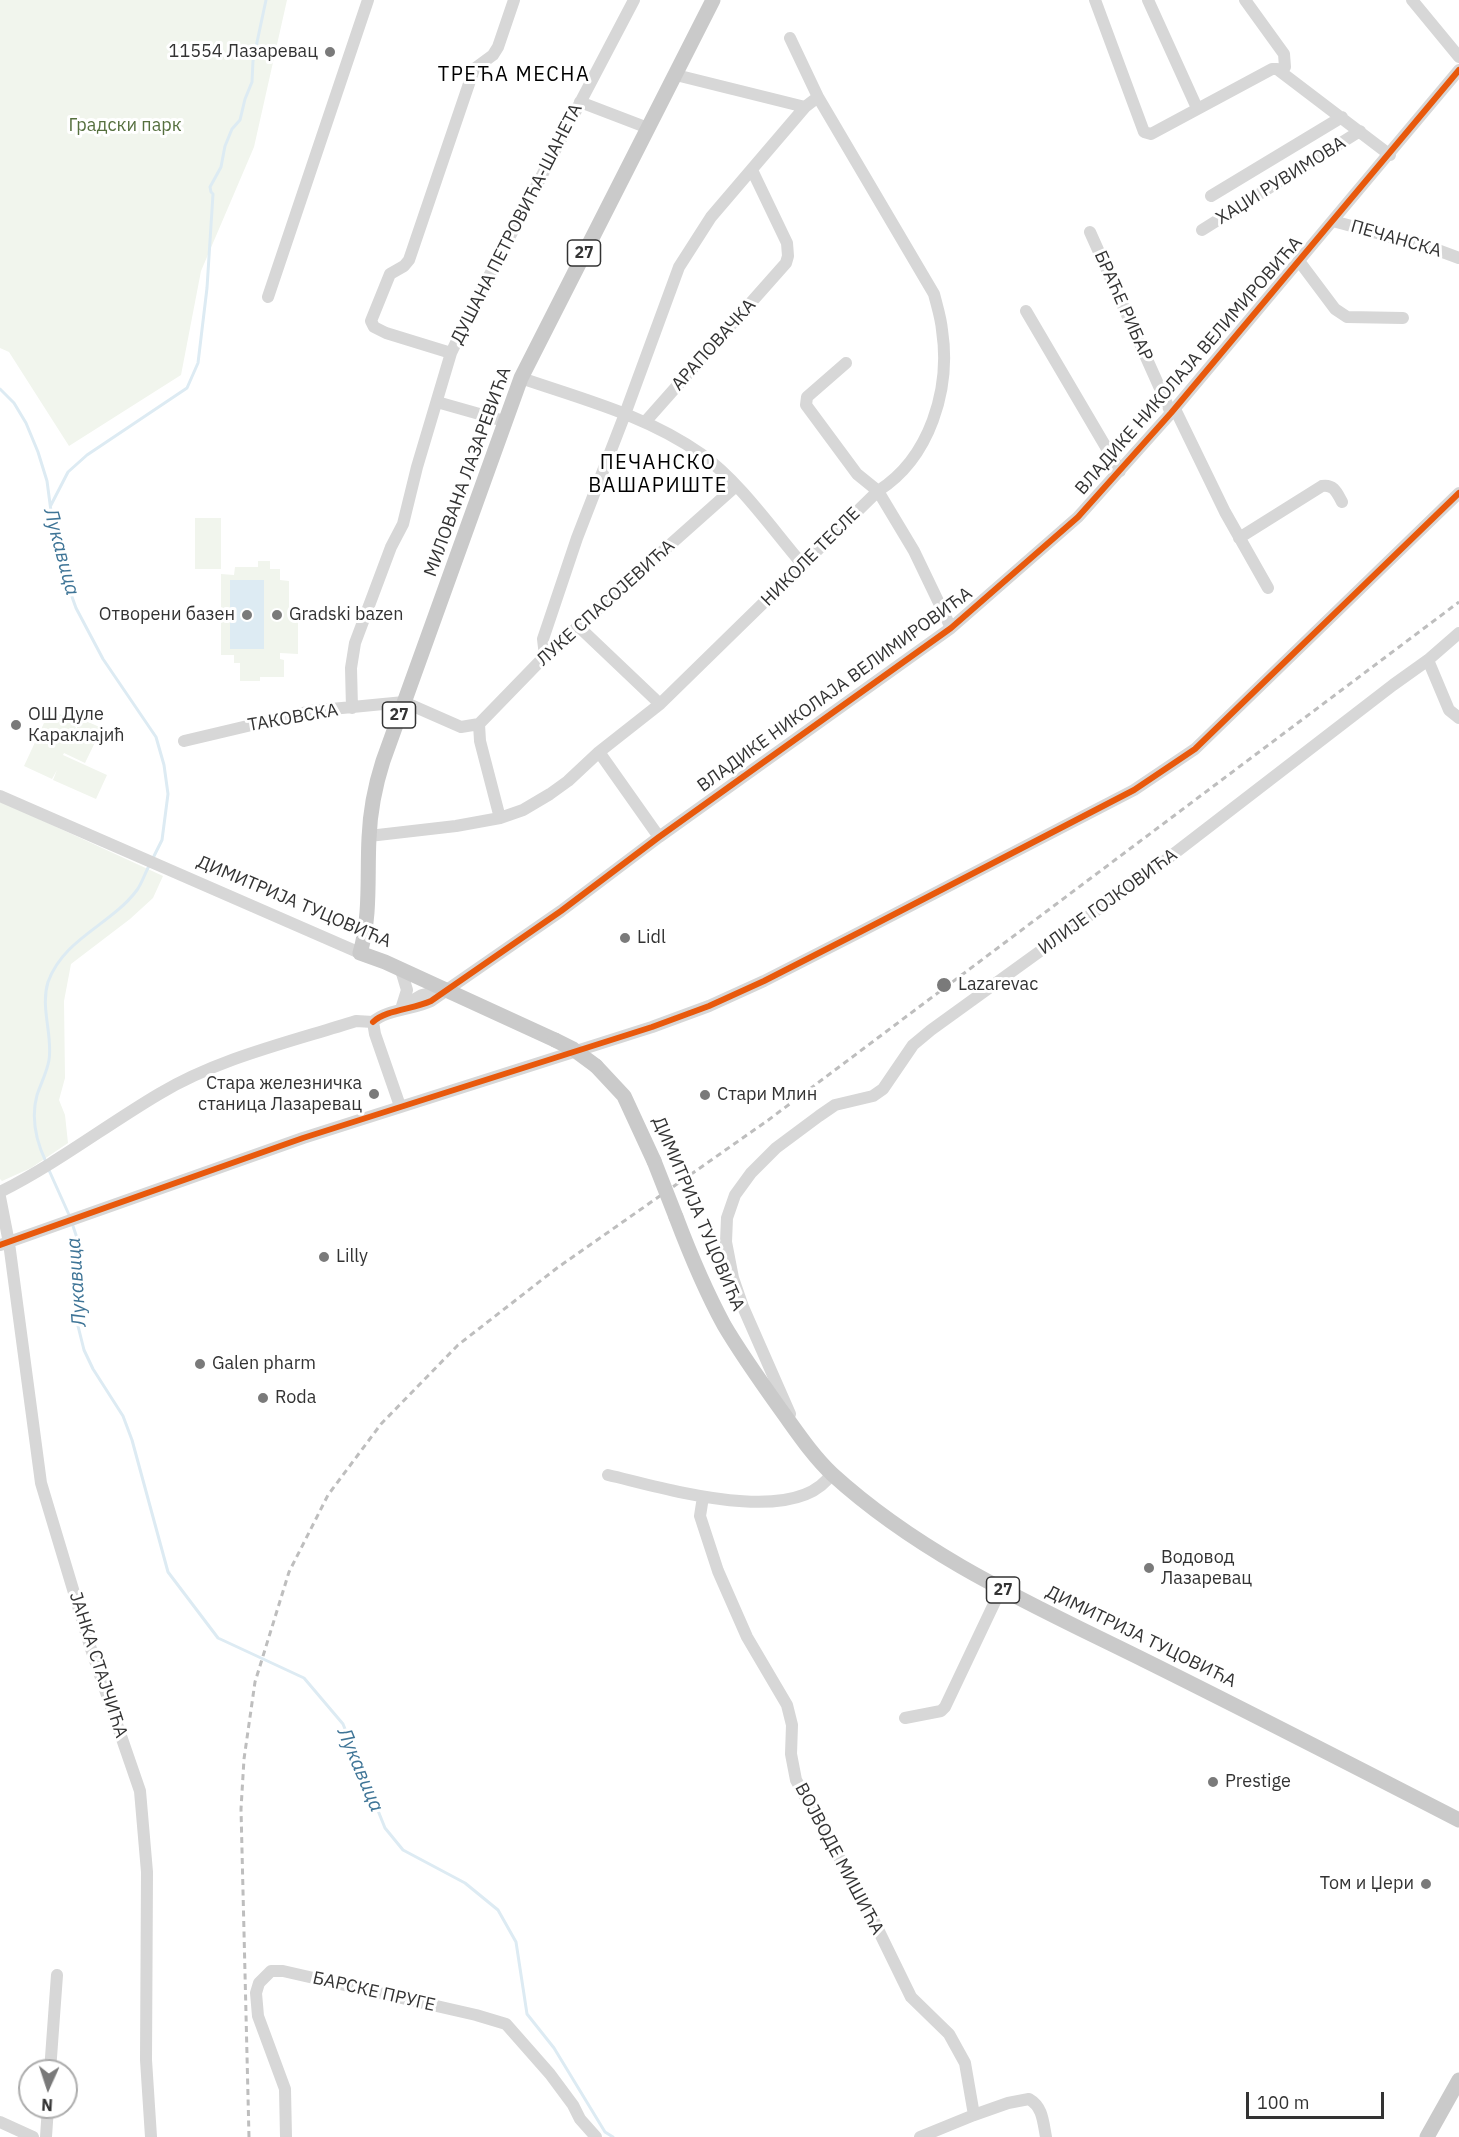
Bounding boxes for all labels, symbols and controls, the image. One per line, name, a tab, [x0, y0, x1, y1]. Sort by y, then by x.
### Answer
place label: 11554 Лазаревац	[169, 41, 318, 63]
marker: 11554 Лазаревац	[323, 45, 337, 59]
district label: ТРЕЋА МЕСНА	[438, 63, 590, 87]
street label: ДУШАНА ПЕТРОВИЋА-ШАНЕТА	[447, 100, 587, 348]
park label: Градски парк	[68, 115, 182, 137]
street label: ХАЏИ РУВИМОВА	[1212, 132, 1350, 230]
street label: ПЕЧАНСКА	[1348, 216, 1444, 262]
street label: ВЛАДИКЕ НИКОЛАЈА ВЕЛИМИРОВИЋА	[1071, 233, 1307, 499]
road number: 27	[568, 240, 600, 266]
street label: БРАЋЕ РИБАР	[1089, 248, 1157, 364]
street label: АРАПОВАЧКА	[667, 295, 761, 395]
street label: МИЛОВАНА ЛАЗАРЕВИЋА	[420, 364, 516, 580]
district label: ПЕЧАНСКО ВАШАРИШТЕ	[588, 451, 728, 498]
street label: НИКОЛЕ ТЕСЛЕ	[757, 503, 865, 611]
water label: Лукавица	[38, 506, 84, 598]
street label: ЛУКЕ СПАСОЈЕВИЋА	[533, 535, 679, 671]
street label: ВЛАДИКЕ НИКОЛАЈА ВЕЛИМИРОВИЋА	[693, 583, 977, 797]
place label: Отворени базен	[99, 604, 235, 626]
place label: Gradski bazen	[289, 604, 403, 626]
marker: Отворени базен	[240, 608, 254, 622]
marker: Gradski bazen	[270, 608, 284, 622]
street label: ТАКОВСКА	[246, 699, 340, 737]
road number: 27	[382, 702, 416, 728]
place label: ОШ Дуле Караклајић	[28, 704, 124, 746]
marker: ОШ Дуле Караклајић	[9, 718, 23, 732]
street label: ИЛИЈЕ ГОЈКОВИЋА	[1034, 844, 1182, 960]
street label: ДИМИТРИЈА ТУЦОВИЋА	[194, 851, 394, 953]
place label: Lidl	[637, 927, 666, 949]
marker: Lidl	[618, 931, 632, 945]
place label: Lazarevac	[958, 974, 1038, 996]
marker: Lazarevac	[935, 976, 953, 994]
place label: Стара железничка станица Лазаревац	[198, 1073, 362, 1116]
place label: Стари Млин	[717, 1084, 817, 1106]
marker: Стара железничка станица Лазаревац	[367, 1087, 381, 1101]
marker: Стари Млин	[698, 1088, 712, 1102]
street label: ДИМИТРИЈА ТУЦОВИЋА	[647, 1114, 749, 1314]
water label: Лукавица	[62, 1237, 92, 1327]
place label: Lilly	[336, 1246, 368, 1268]
marker: Lilly	[317, 1250, 331, 1264]
place label: Galen pharm	[212, 1353, 316, 1375]
marker: Galen pharm	[193, 1357, 207, 1371]
place label: Roda	[275, 1387, 316, 1409]
marker: Roda	[256, 1391, 270, 1405]
place label: Водовод Лазаревац	[1161, 1547, 1252, 1590]
marker: Водовод Лазаревац	[1142, 1561, 1156, 1575]
road number: 27	[986, 1577, 1020, 1603]
street label: ДИМИТРИЈА ТУЦОВИЋА	[1042, 1581, 1240, 1693]
street label: ЈАНКА СТАЈЧИЋА	[64, 1589, 132, 1741]
water label: Лукавица	[332, 1724, 388, 1816]
place label: Prestige	[1225, 1771, 1291, 1793]
marker: Prestige	[1206, 1775, 1220, 1789]
street label: ВОЈВОДЕ МИШИЋА	[790, 1780, 888, 1938]
place label: Том и Џери	[1320, 1873, 1414, 1895]
marker: Том и Џери	[1419, 1877, 1433, 1891]
street label: БАРСКЕ ПРУГЕ	[311, 1967, 437, 2017]
north arrow	[18, 2059, 78, 2119]
scale bar	[1249, 2080, 1387, 2118]
text: 100 m	[1257, 2091, 1309, 2114]
text: N	[41, 2095, 53, 2115]

